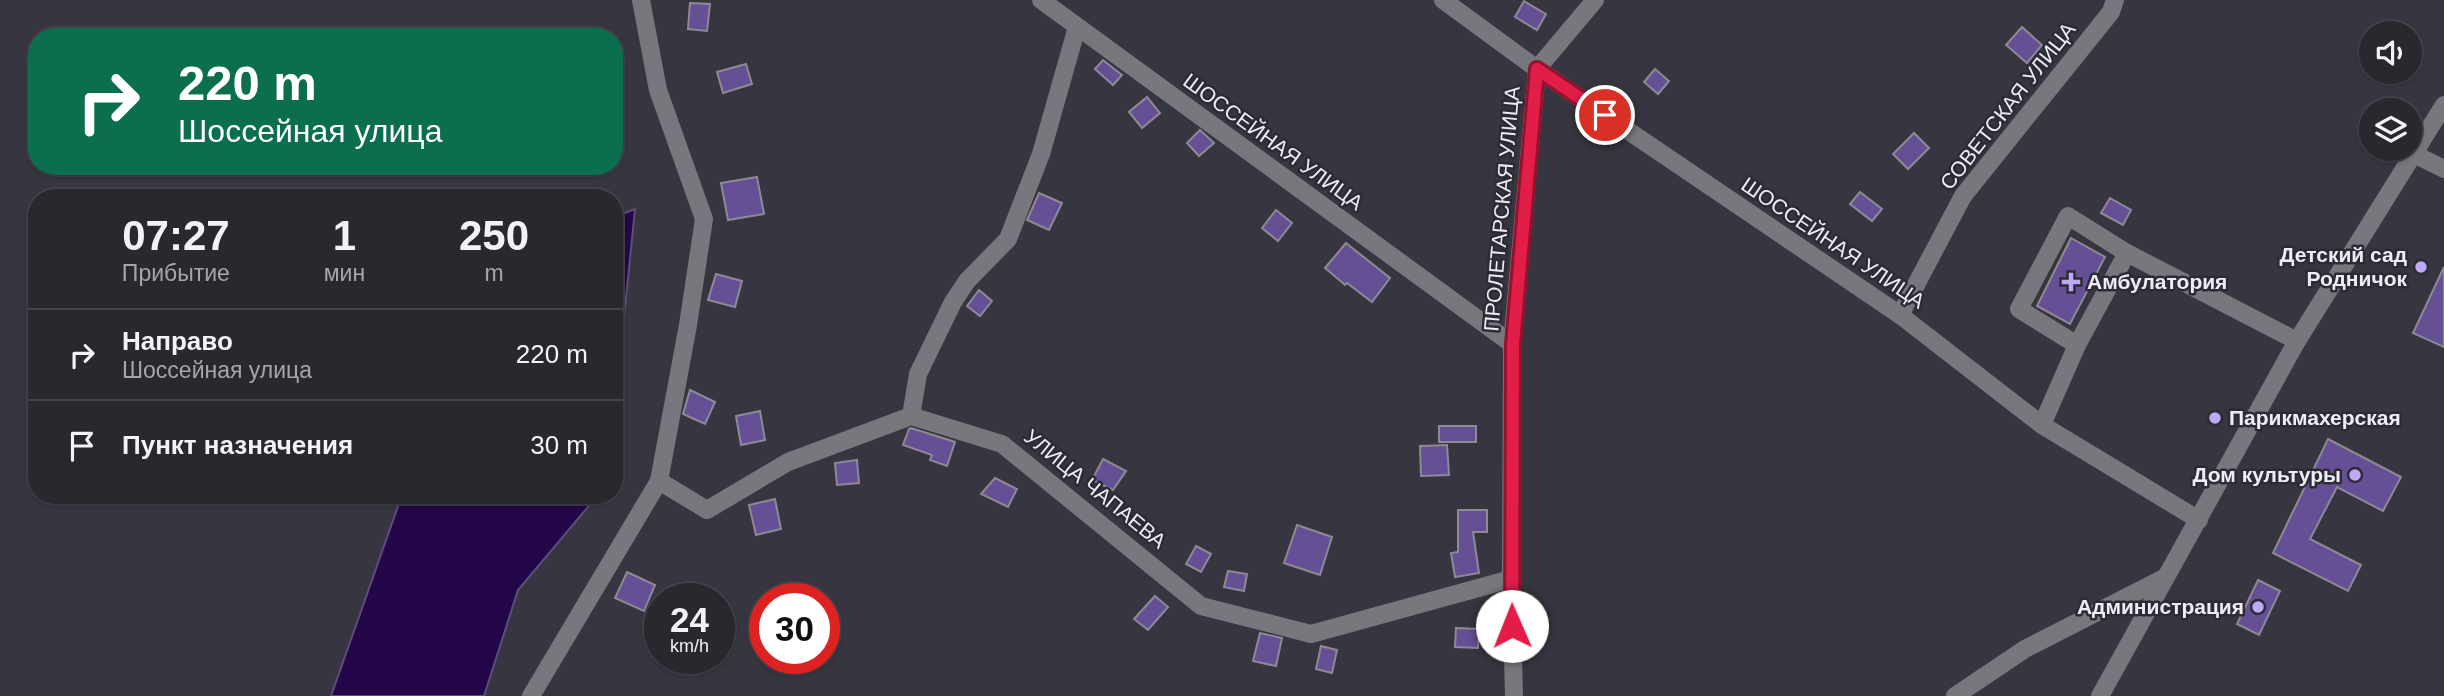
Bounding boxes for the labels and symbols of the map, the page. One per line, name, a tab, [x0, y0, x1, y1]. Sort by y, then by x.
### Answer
street label: СОВЕТСКАЯ УЛИЦА	[1935, 18, 2080, 194]
street label: ШОССЕЙНАЯ УЛИЦА	[1179, 69, 1368, 214]
street label: ПРОЛЕТАРСКАЯ УЛИЦА	[1479, 85, 1524, 332]
pin	[1575, 85, 1635, 145]
street label: ШОССЕЙНАЯ УЛИЦА	[1737, 173, 1929, 313]
place label: Детский сад Родничок	[2280, 243, 2407, 290]
marker: Детский сад Родничок	[2413, 259, 2429, 275]
place label: Амбулатория	[2087, 270, 2227, 293]
marker: Амбулатория	[2061, 272, 2081, 292]
place label: Парикмахерская	[2229, 406, 2401, 429]
marker: Парикмахерская	[2207, 410, 2223, 426]
street label: УЛИЦА ЧАПАЕВА	[1020, 425, 1171, 553]
place label: Дом культуры	[2193, 463, 2341, 486]
marker: Дом культуры	[2347, 467, 2363, 483]
speed limit sign: 30	[749, 583, 840, 674]
position arrow	[1475, 589, 1549, 663]
place label: Администрация	[2077, 595, 2244, 618]
marker: Администрация	[2250, 599, 2266, 615]

